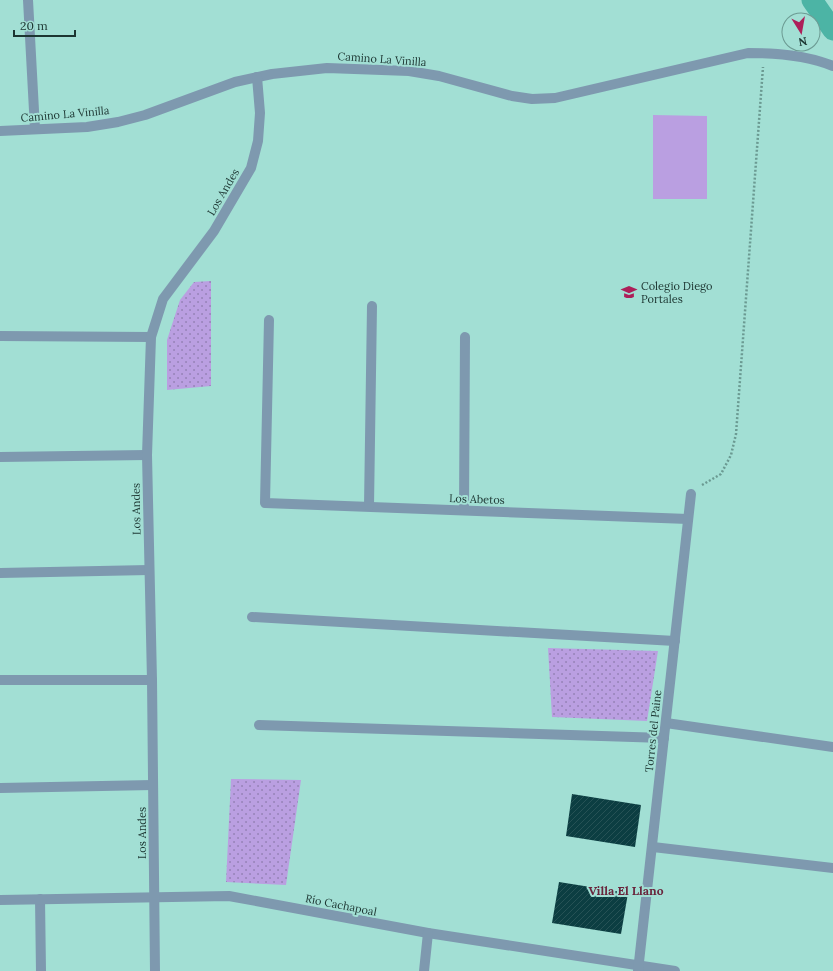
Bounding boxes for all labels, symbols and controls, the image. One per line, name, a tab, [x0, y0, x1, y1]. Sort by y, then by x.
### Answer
scale bar	[14, 12, 75, 38]
north arrow	[781, 12, 821, 52]
text: 20 m	[20, 18, 48, 33]
text: N	[797, 34, 808, 50]
street label: Camino La Vinilla	[337, 49, 427, 69]
street label: Camino La Vinilla	[20, 103, 110, 125]
street label: Los Andes	[204, 166, 242, 218]
place label: Colegio Diego Portales	[641, 279, 713, 306]
school or university icon: Colegio Diego Portales	[620, 283, 638, 301]
street label: Los Andes	[129, 483, 143, 535]
street label: Los Abetos	[449, 491, 505, 507]
street label: Torres del Paine	[642, 689, 664, 773]
street label: Los Andes	[135, 807, 149, 859]
district label: Villa El Llano	[588, 883, 664, 898]
street label: Río Cachapoal	[304, 891, 378, 919]

